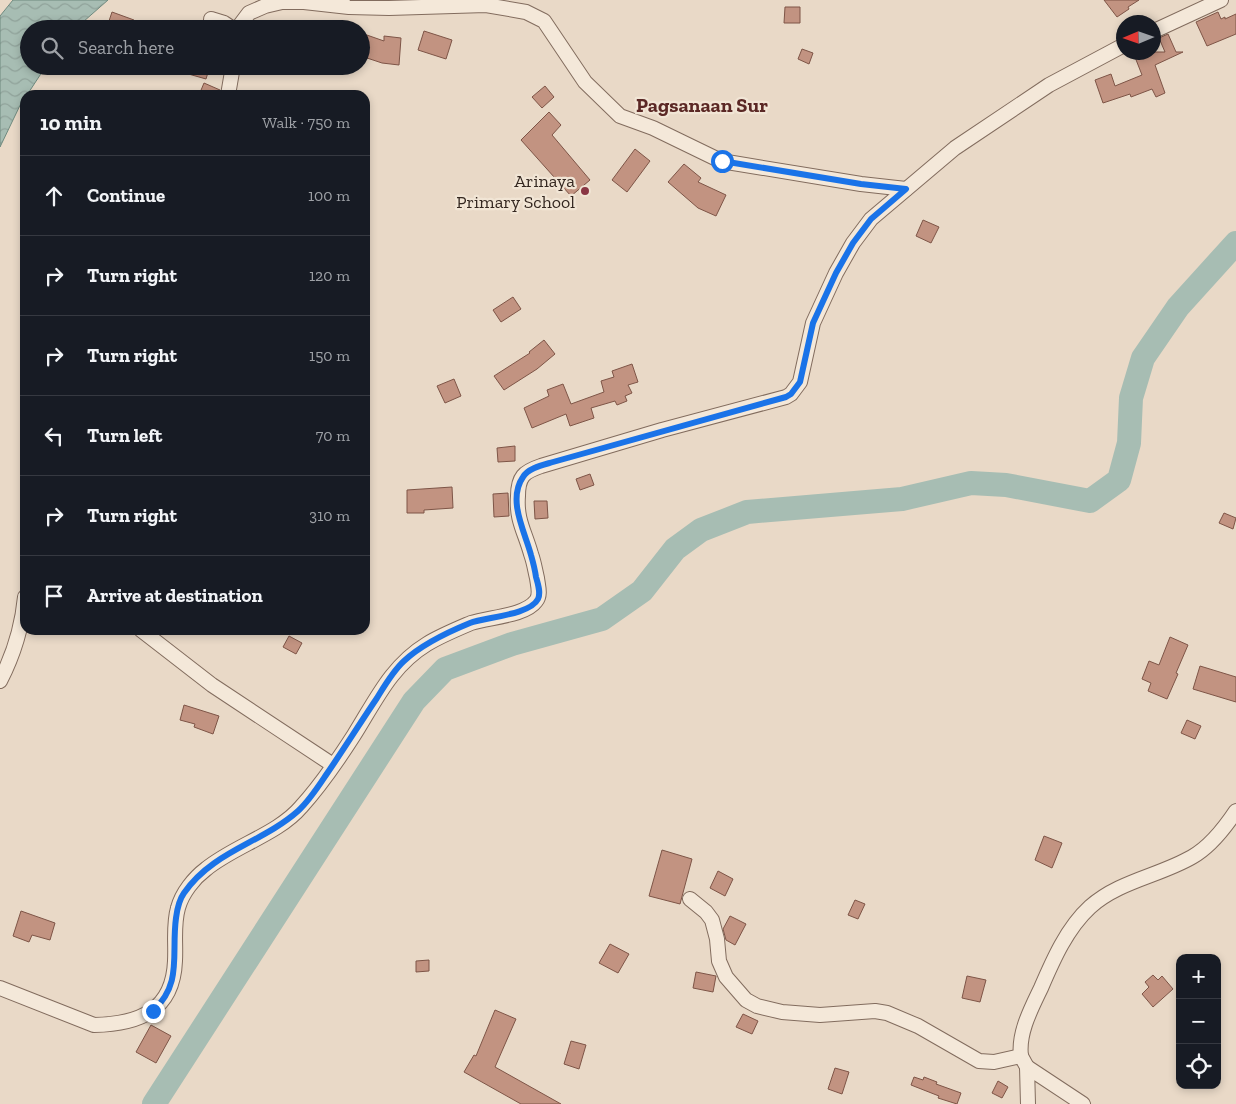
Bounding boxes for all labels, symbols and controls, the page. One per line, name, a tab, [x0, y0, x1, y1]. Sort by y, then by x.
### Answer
north arrow	[1116, 15, 1161, 60]
search box	[20, 20, 370, 75]
icon: search	[38, 34, 66, 62]
text: Search here	[78, 36, 174, 59]
district label: Pagsanaan Sur	[636, 93, 768, 117]
text: 10 min	[40, 110, 102, 135]
text: Walk · 750 m	[262, 113, 350, 132]
route start	[711, 150, 734, 173]
place label: Arinaya Primary School	[456, 170, 575, 213]
icon: ahead	[40, 182, 68, 210]
text: Continue	[87, 184, 165, 207]
marker: Arinaya Primary School	[579, 185, 591, 197]
text: 100 m	[308, 186, 350, 205]
icon: right	[40, 262, 68, 290]
text: Turn right	[87, 264, 177, 287]
text: 120 m	[309, 266, 350, 285]
icon: right	[40, 342, 68, 370]
text: Turn right	[87, 344, 177, 367]
text: 150 m	[309, 346, 350, 365]
icon: left	[40, 422, 68, 450]
text: Turn left	[87, 424, 162, 447]
text: 70 m	[316, 426, 350, 445]
icon: right	[40, 502, 68, 530]
text: Turn right	[87, 504, 177, 527]
text: 310 m	[309, 506, 350, 525]
icon: arrive	[40, 582, 68, 610]
text: Arrive at destination	[87, 584, 263, 607]
map controls	[1176, 954, 1221, 1089]
button: +	[1176, 954, 1221, 999]
button: −	[1176, 999, 1221, 1044]
route end	[142, 1000, 165, 1023]
button: locate	[1176, 1044, 1221, 1089]

